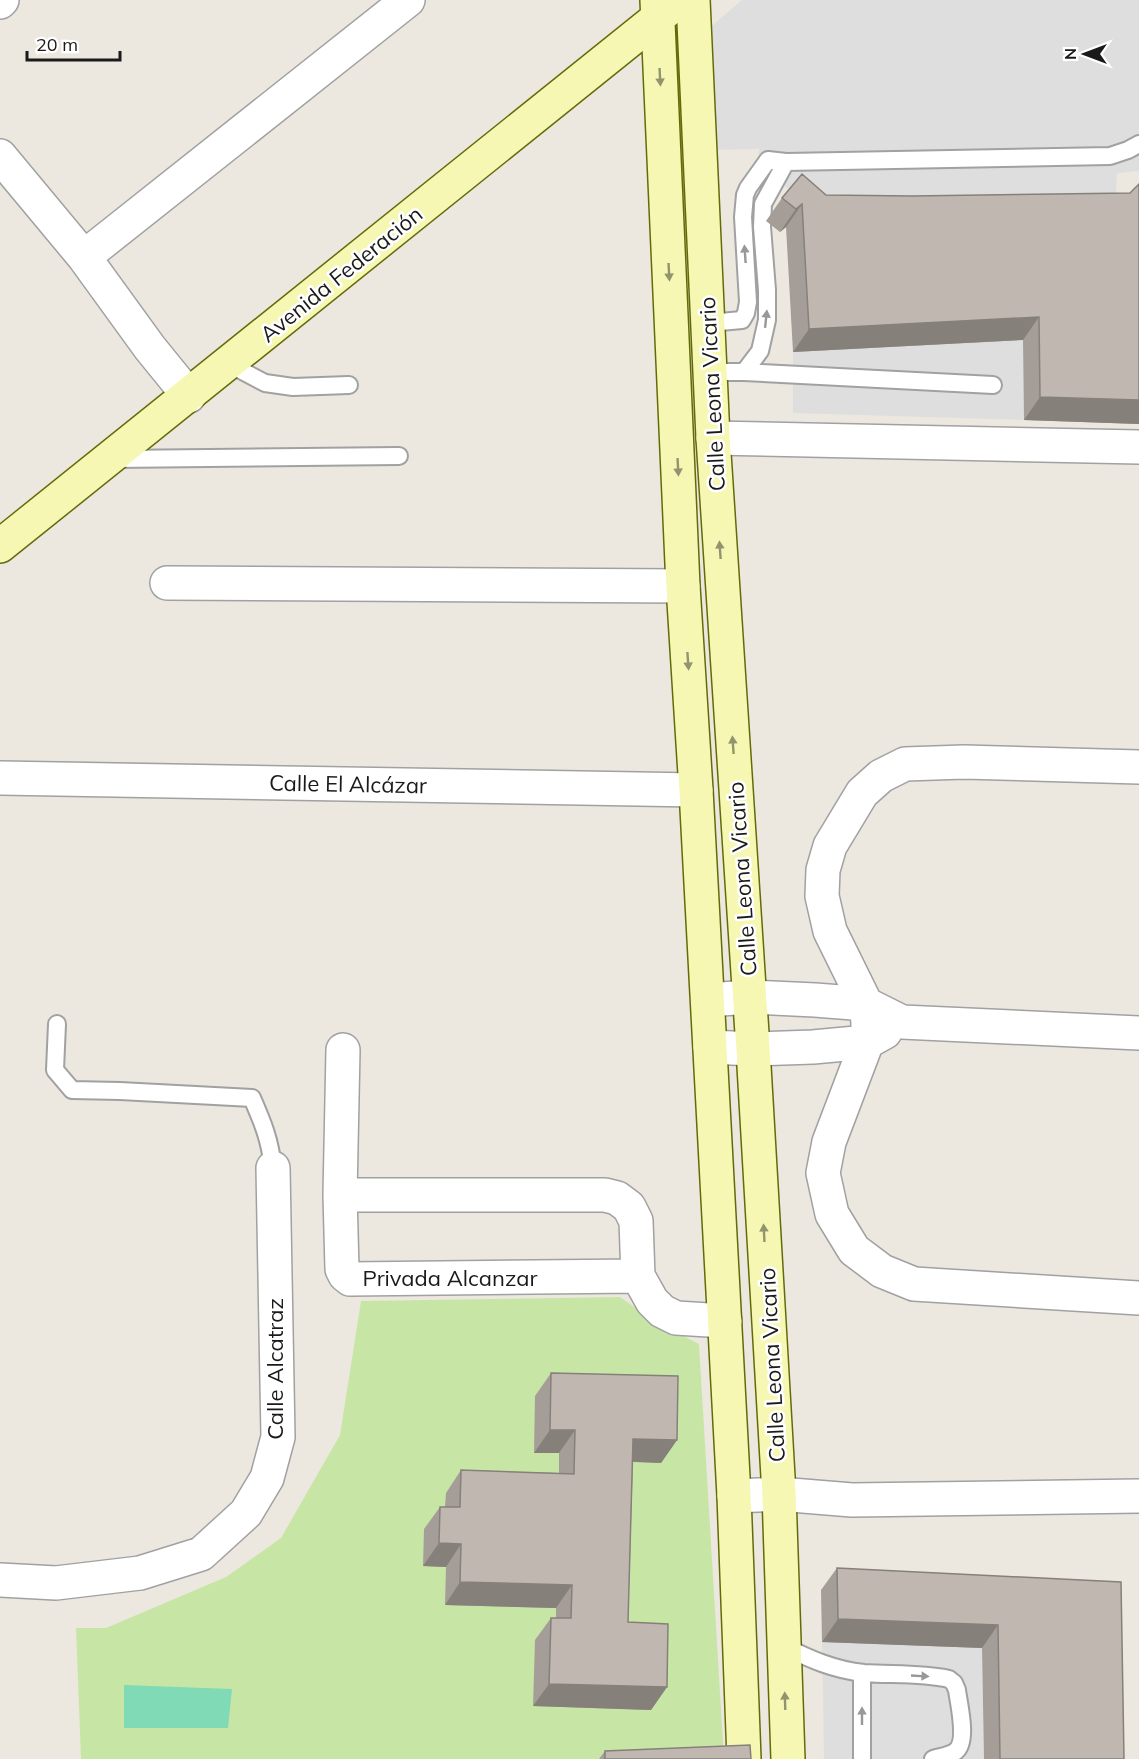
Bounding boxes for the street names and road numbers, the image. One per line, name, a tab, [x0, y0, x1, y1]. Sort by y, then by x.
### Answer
street label: Avenida Federación	[254, 200, 428, 348]
street label: Calle Leona Vicario	[693, 296, 731, 492]
street label: Calle El Alcázar	[269, 769, 427, 799]
street label: Calle Leona Vicario	[721, 781, 763, 977]
street label: Privada Alcanzar	[363, 1264, 537, 1292]
street label: Calle Leona Vicario	[753, 1267, 791, 1463]
street label: Calle Alcatraz	[261, 1298, 289, 1440]

